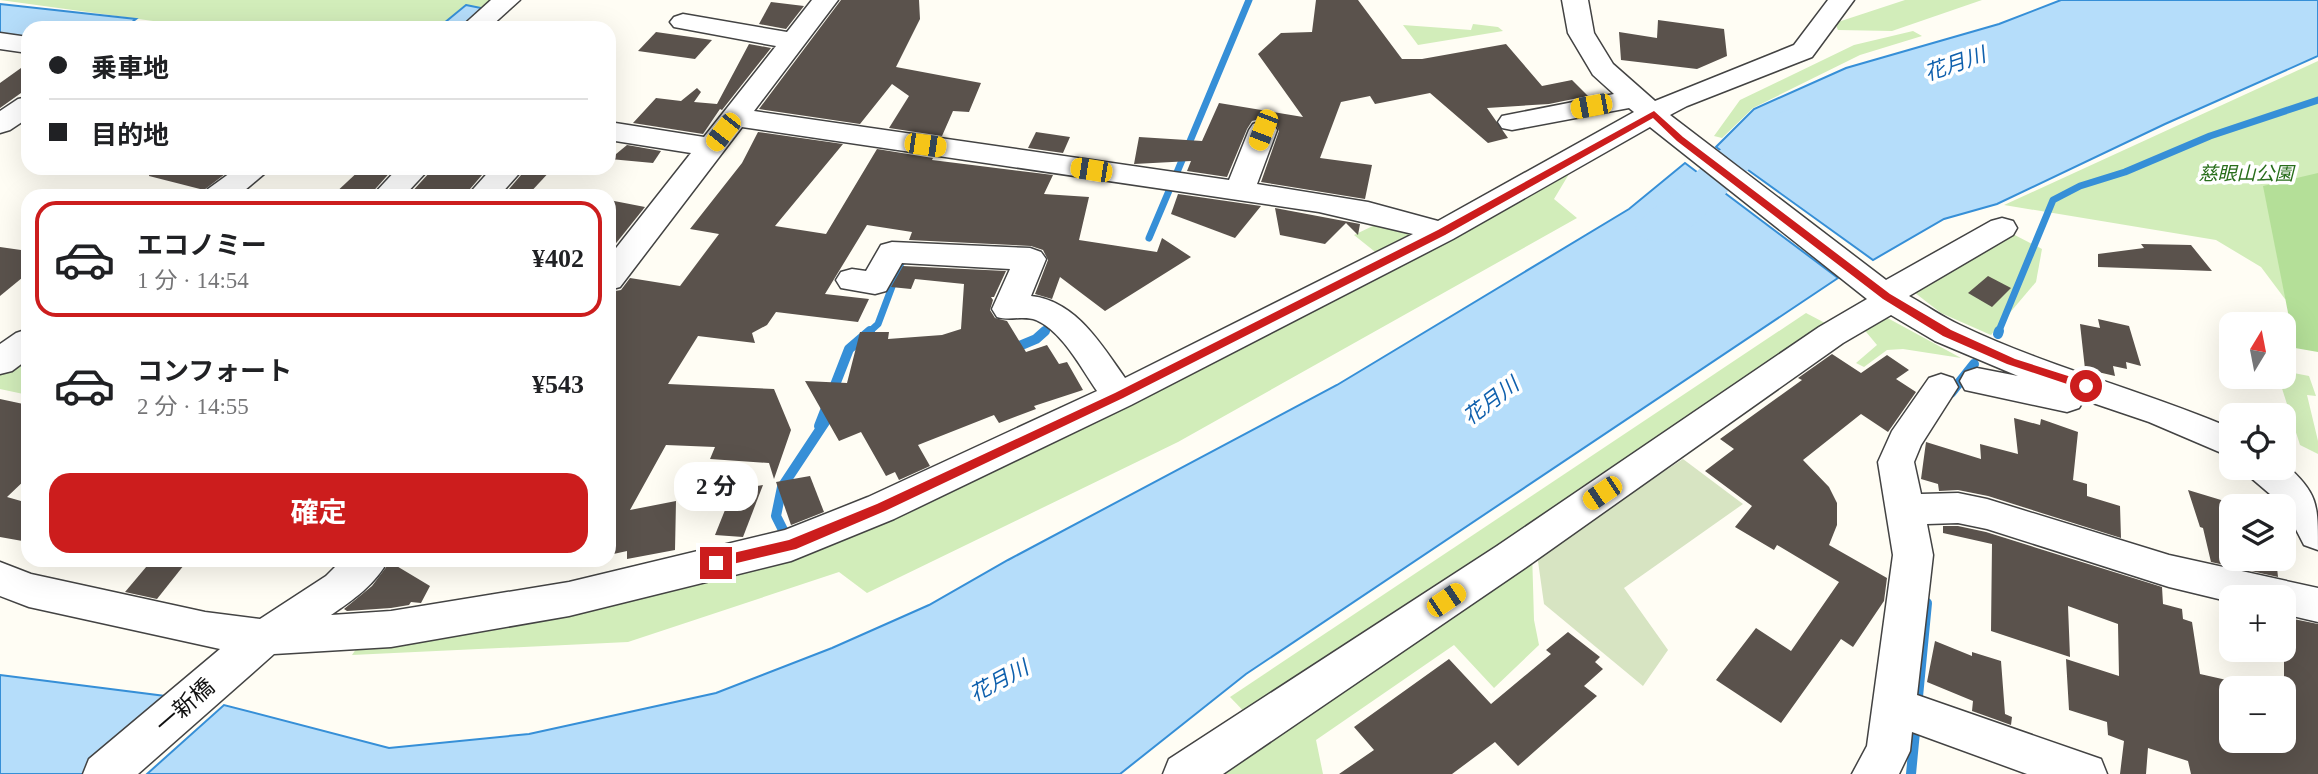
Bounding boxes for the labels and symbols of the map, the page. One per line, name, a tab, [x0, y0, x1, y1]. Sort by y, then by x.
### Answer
water label: 花月川	[1921, 42, 1991, 86]
car	[1569, 92, 1614, 120]
car	[1246, 107, 1281, 153]
car	[702, 109, 745, 155]
car	[903, 132, 948, 158]
car	[1069, 156, 1114, 184]
park label: 慈眼山公園	[2198, 163, 2296, 184]
north arrow	[2219, 312, 2296, 388]
route start	[2070, 370, 2102, 402]
water label: 花月川	[1459, 371, 1525, 430]
callout: 2 分	[674, 462, 758, 510]
car	[1579, 473, 1626, 513]
route end	[700, 547, 732, 579]
car	[1423, 580, 1470, 620]
water label: 花月川	[966, 655, 1034, 706]
street label: 一新橋	[151, 674, 219, 738]

